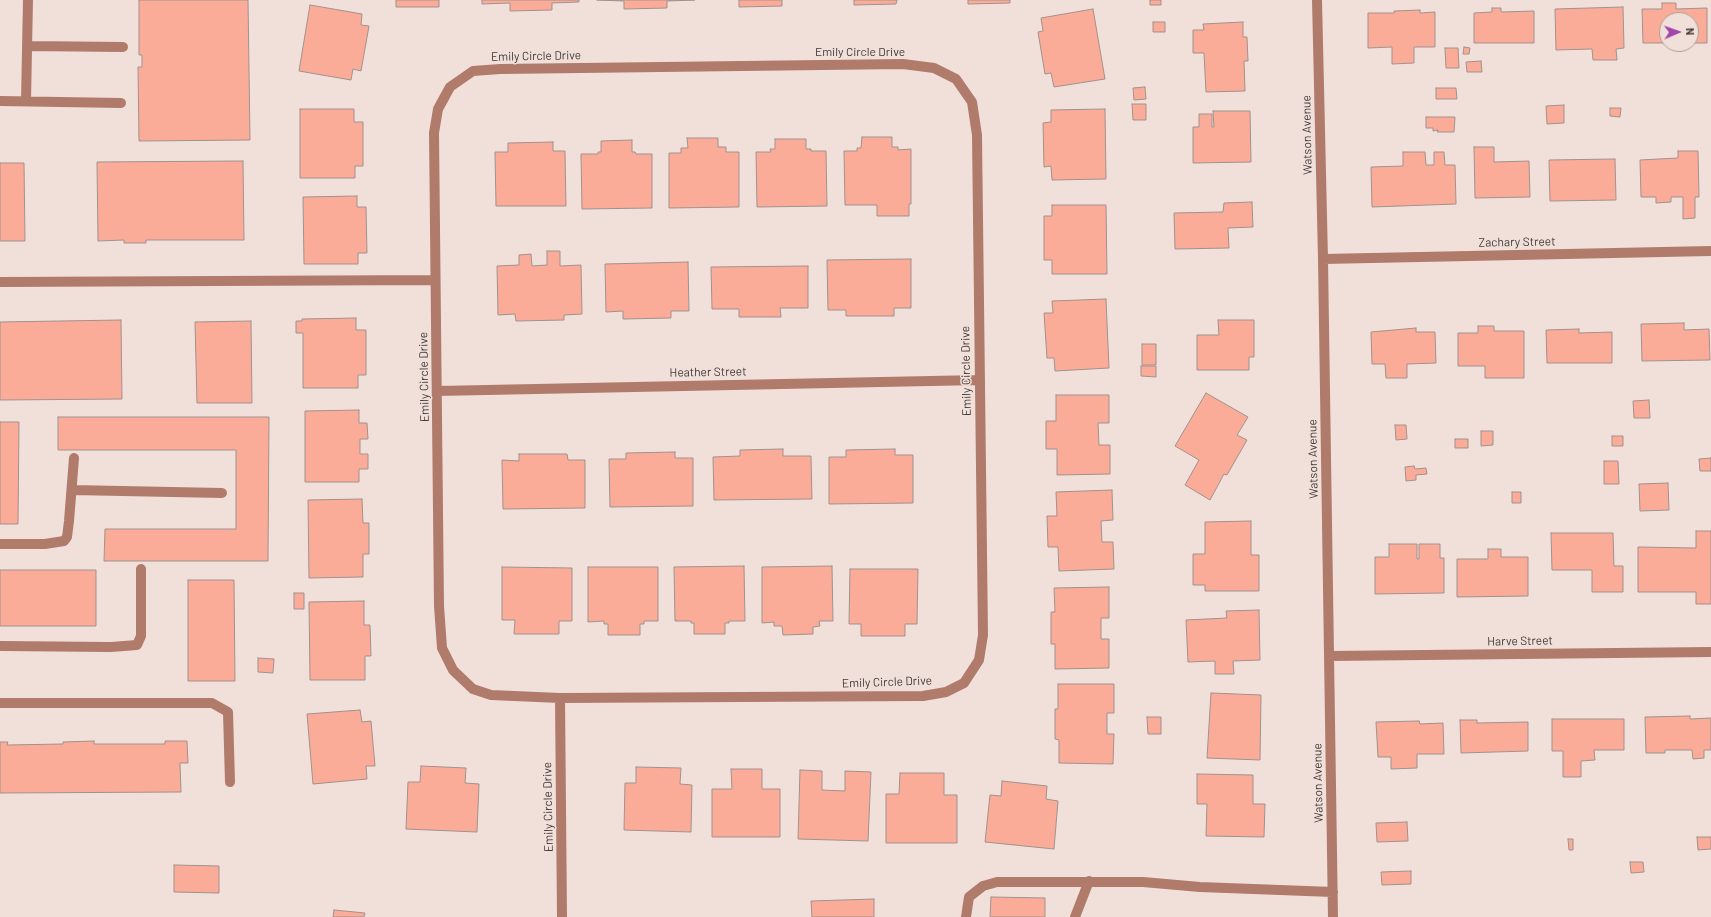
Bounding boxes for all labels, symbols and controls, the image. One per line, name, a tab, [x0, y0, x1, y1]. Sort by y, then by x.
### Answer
north arrow	[1659, 12, 1699, 52]
text: N	[1684, 28, 1697, 35]
street label: Emily Circle Drive	[815, 45, 905, 59]
street label: Emily Circle Drive	[491, 48, 581, 64]
street label: Watson Avenue	[1299, 95, 1315, 175]
street label: Zachary Street	[1478, 234, 1556, 250]
street label: Emily Circle Drive	[958, 326, 974, 416]
street label: Emily Circle Drive	[416, 332, 432, 422]
street label: Heather Street	[669, 364, 747, 380]
street label: Watson Avenue	[1305, 419, 1321, 499]
street label: Harve Street	[1487, 633, 1553, 649]
street label: Emily Circle Drive	[842, 673, 932, 691]
street label: Watson Avenue	[1310, 743, 1326, 823]
street label: Emily Circle Drive	[540, 762, 556, 852]

